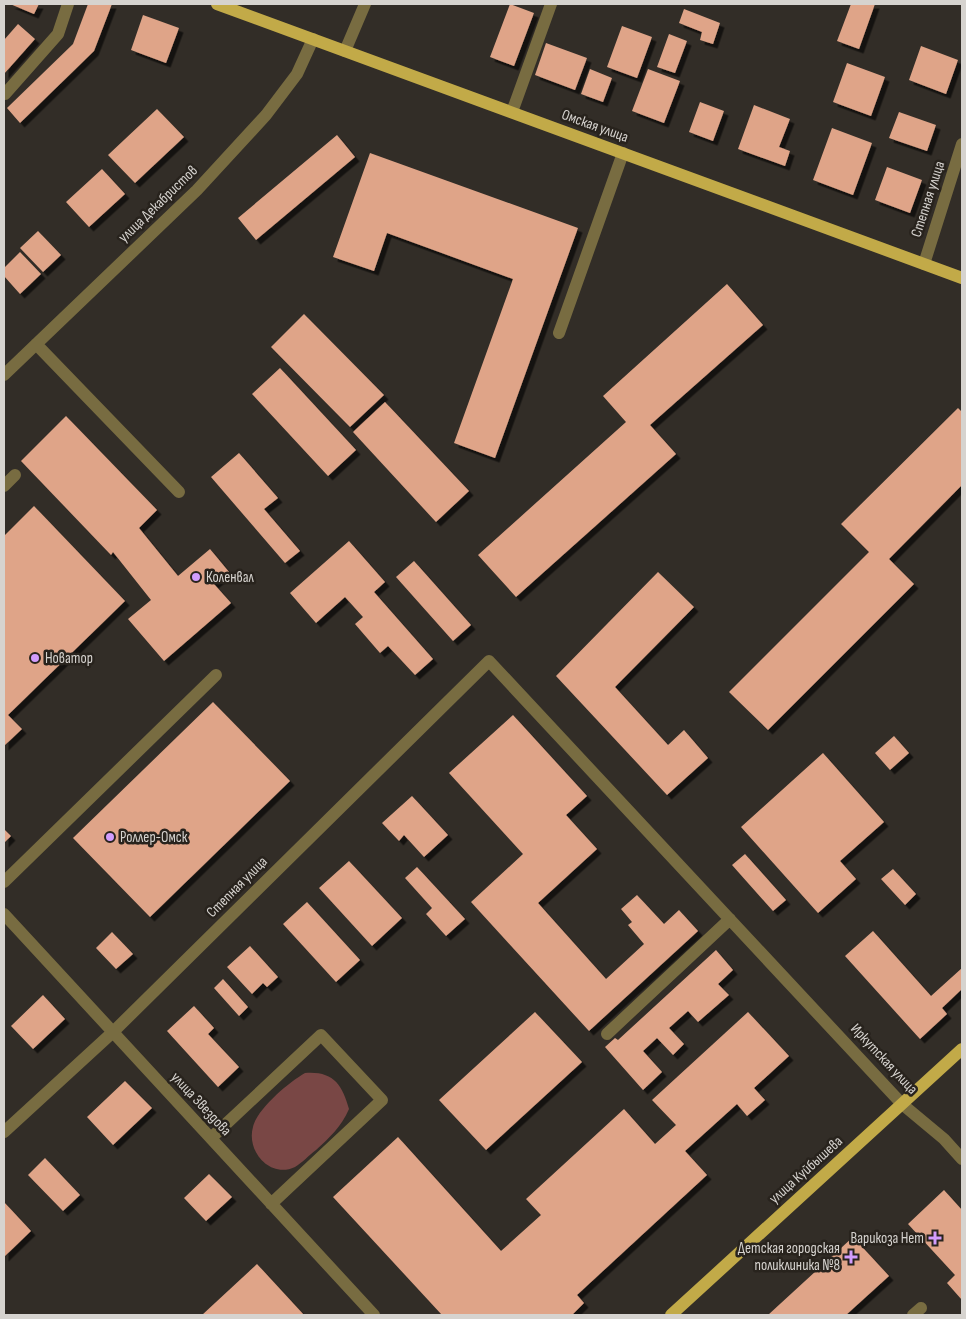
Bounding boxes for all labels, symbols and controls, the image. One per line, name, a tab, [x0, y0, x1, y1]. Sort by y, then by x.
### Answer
street label: Омская улица	[559, 105, 631, 147]
street label: Степная улица	[907, 158, 949, 239]
street label: улица Декабристов	[114, 161, 202, 247]
place label: Коленвал	[206, 568, 254, 587]
marker: Коленвал	[190, 571, 202, 583]
place label: Новатор	[45, 649, 93, 668]
marker: Новатор	[29, 652, 41, 664]
place label: Роллер-Омск	[120, 828, 188, 847]
marker: Роллер-Омск	[104, 831, 116, 843]
street label: Степная улица	[202, 852, 272, 922]
street label: Иркутская улица	[846, 1020, 922, 1098]
street label: улица Звездова	[167, 1068, 236, 1140]
street label: улица Куйбышева	[765, 1132, 847, 1208]
place label: Варикоза Нет	[851, 1229, 924, 1248]
marker: Варикоза Нет	[928, 1231, 942, 1245]
place label: Детская городская поликлиника №8	[738, 1239, 840, 1275]
marker: Детская городская поликлиника №8	[844, 1250, 858, 1264]

